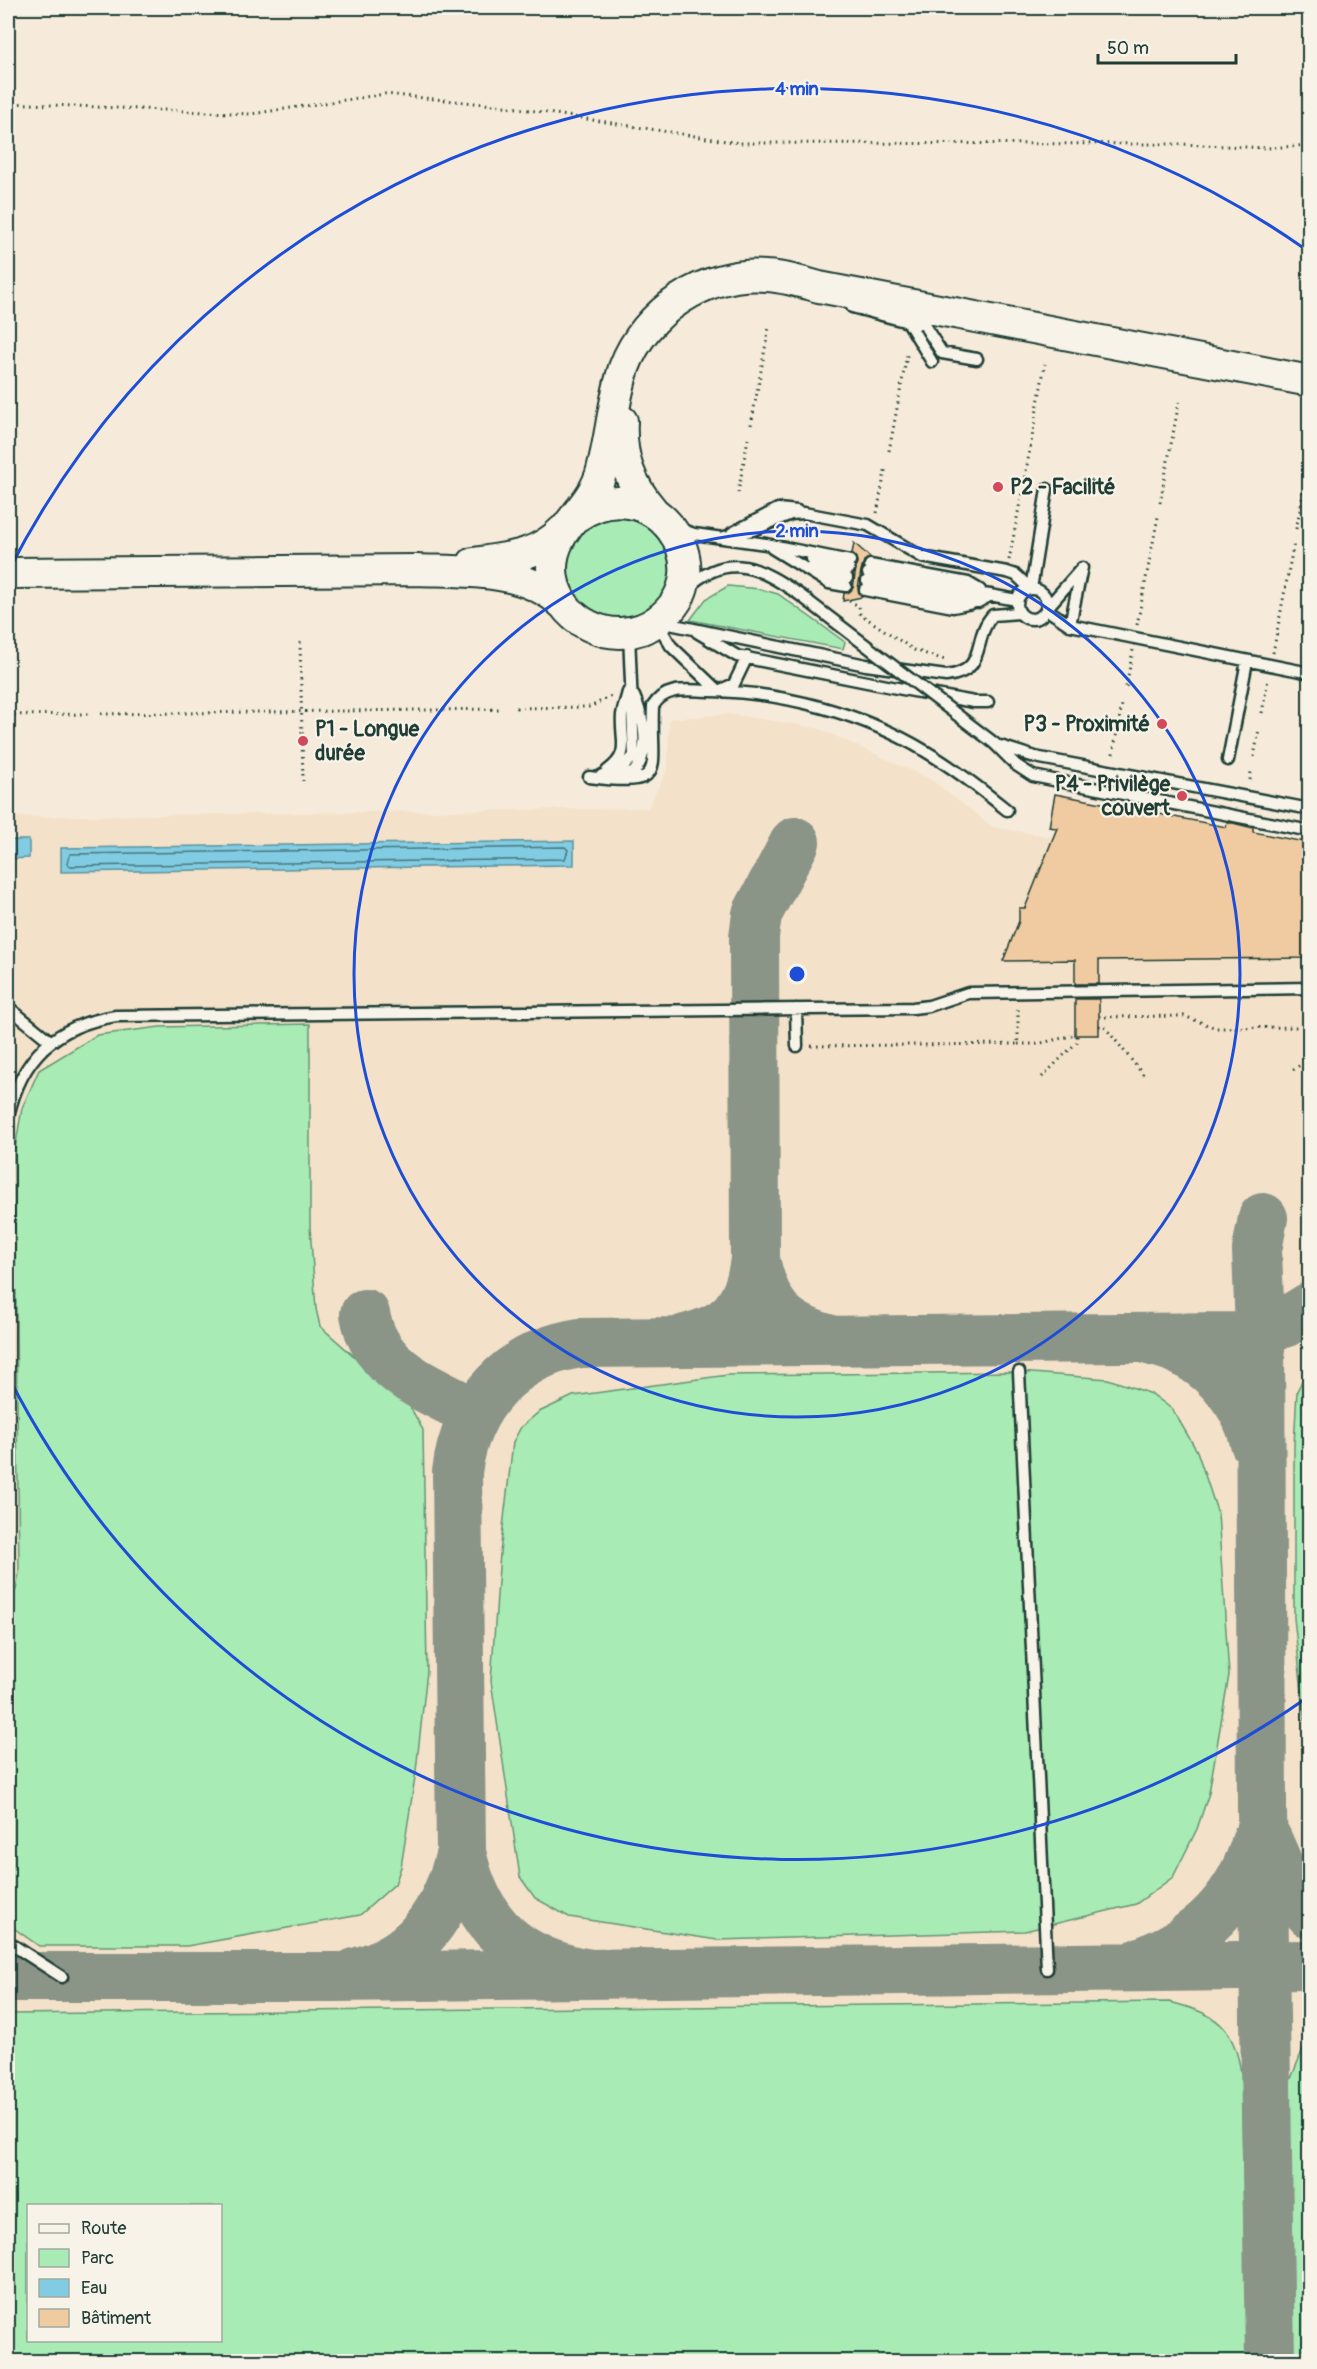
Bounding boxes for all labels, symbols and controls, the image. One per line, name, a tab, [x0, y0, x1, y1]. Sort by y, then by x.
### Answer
scale bar	[1098, 27, 1236, 65]
text: 50 m	[1107, 37, 1149, 60]
text: 4 min	[775, 78, 819, 101]
place label: P2 - Facilité	[1010, 474, 1115, 501]
marker: P2 - Facilité	[991, 480, 1005, 494]
text: 2 min	[775, 520, 819, 543]
place label: P3 - Proximité	[1024, 711, 1150, 738]
place label: P1 - Longue durée	[315, 716, 420, 767]
marker: P3 - Proximité	[1155, 717, 1169, 731]
marker: P1 - Longue durée	[296, 734, 310, 748]
place label: P4 - Privilège couvert	[1055, 771, 1171, 822]
marker: P4 - Privilège couvert	[1175, 789, 1189, 803]
centre of rings	[787, 964, 807, 984]
legend	[27, 2204, 222, 2342]
text: Route	[81, 2217, 126, 2240]
text: Parc	[81, 2247, 114, 2270]
text: Eau	[81, 2277, 107, 2300]
text: Bâtiment	[81, 2307, 152, 2330]

